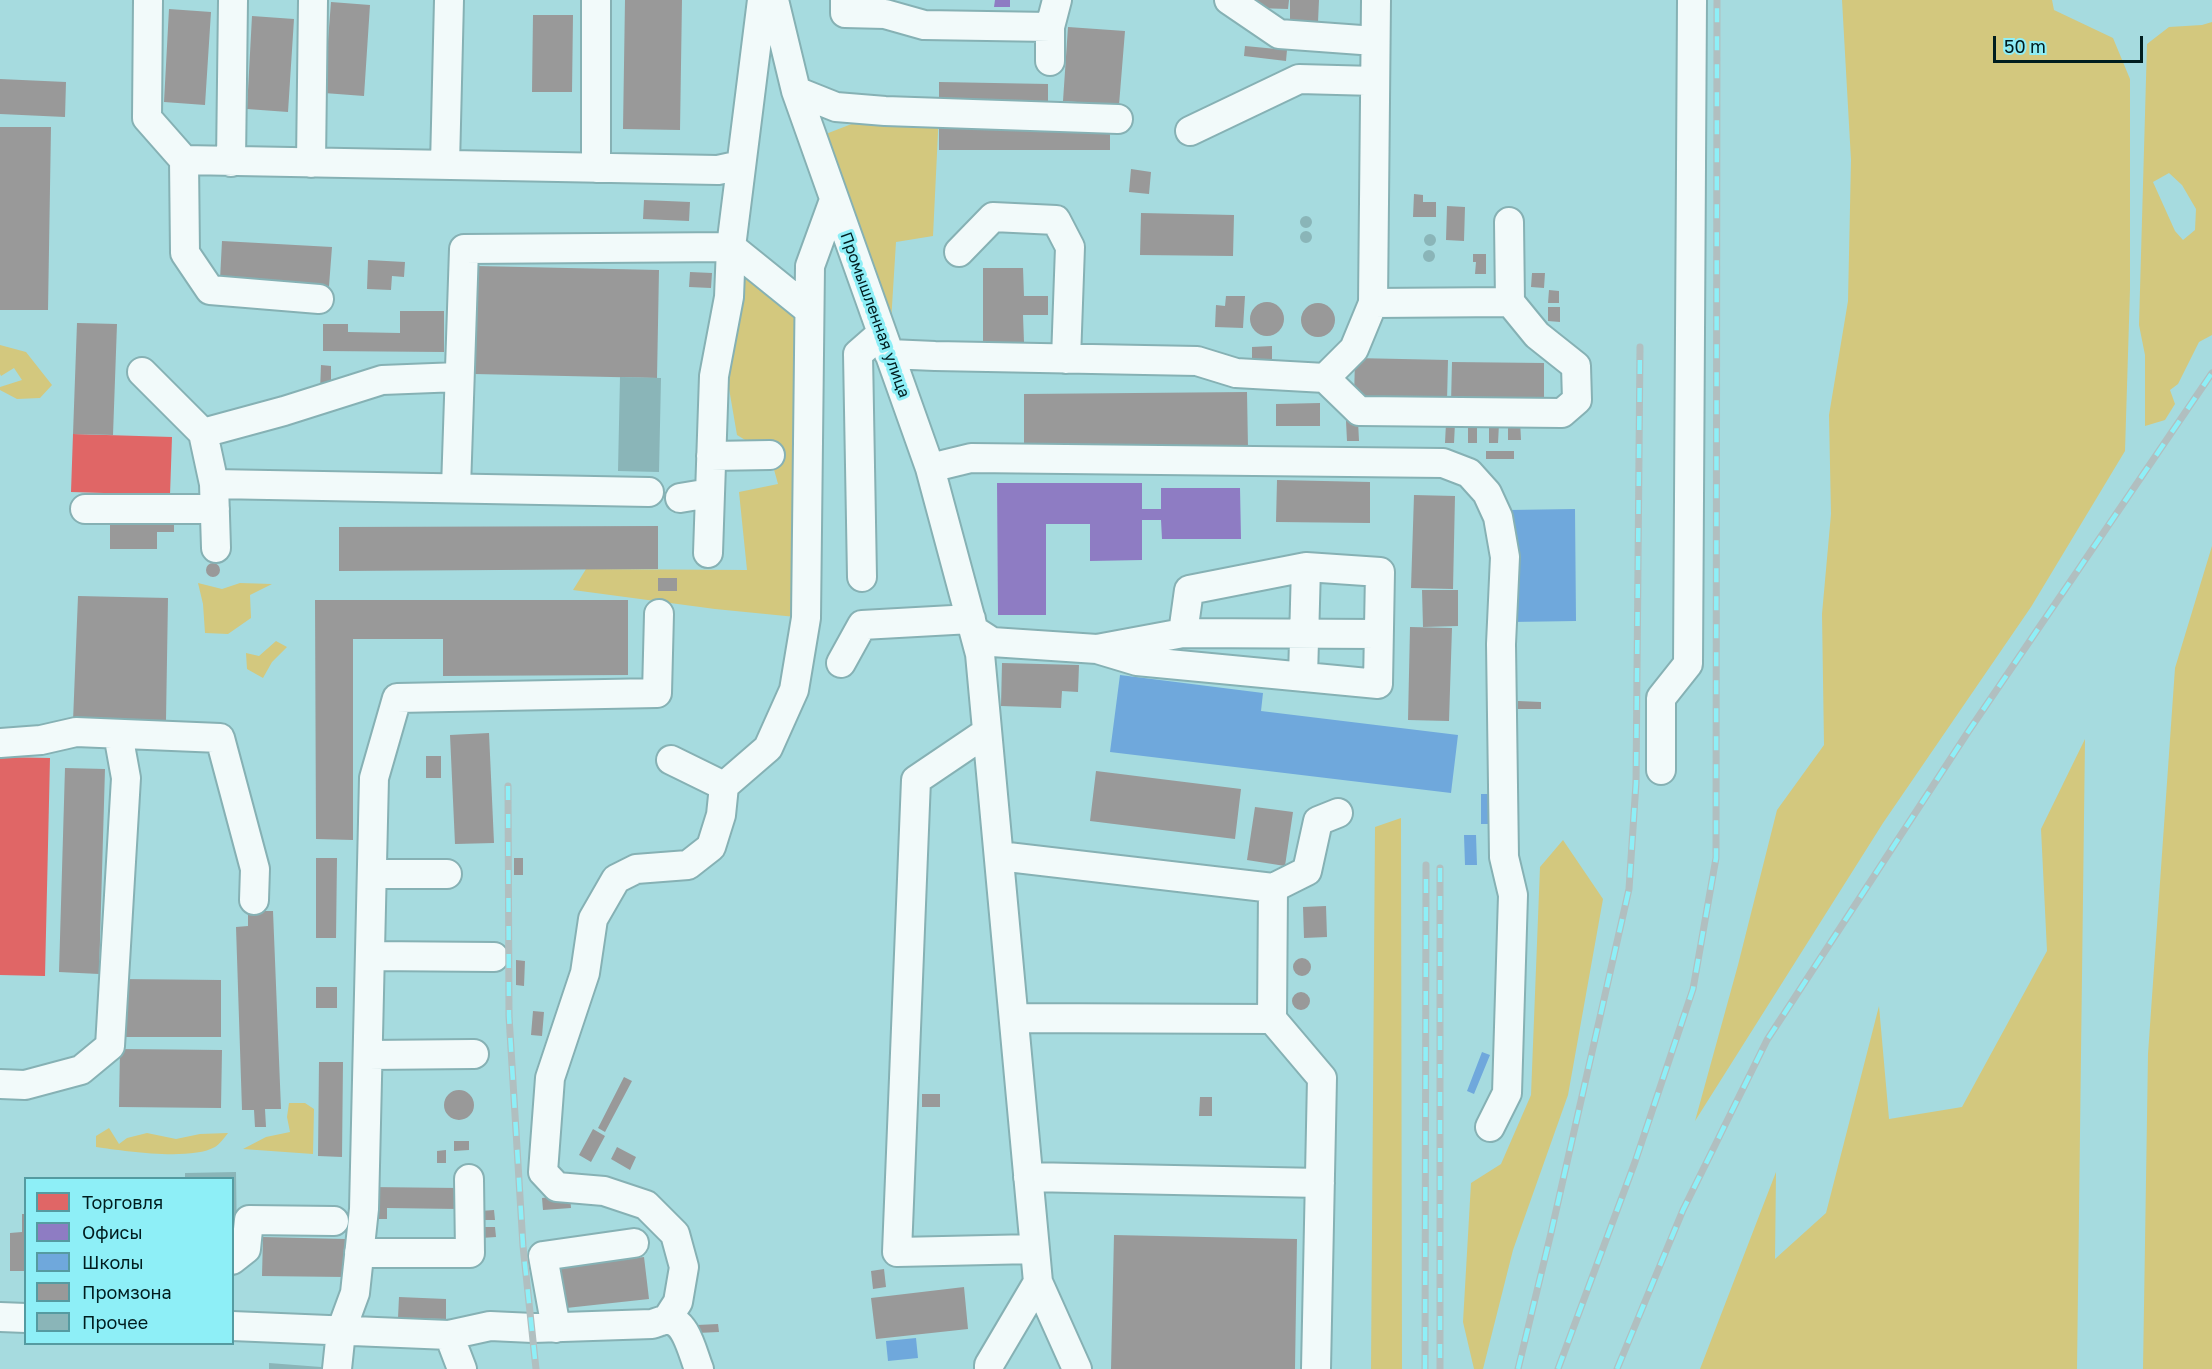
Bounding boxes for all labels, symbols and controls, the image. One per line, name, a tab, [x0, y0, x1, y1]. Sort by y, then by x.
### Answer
scale bar	[1996, 24, 2146, 62]
text: 50 m	[2004, 35, 2046, 57]
street label: Промышленная улица	[836, 230, 914, 400]
legend	[24, 1177, 234, 1345]
text: Торговля	[82, 1191, 163, 1213]
text: Офисы	[82, 1221, 143, 1243]
text: Школы	[82, 1251, 144, 1273]
text: Промзона	[82, 1281, 172, 1303]
text: Прочее	[82, 1311, 148, 1333]

